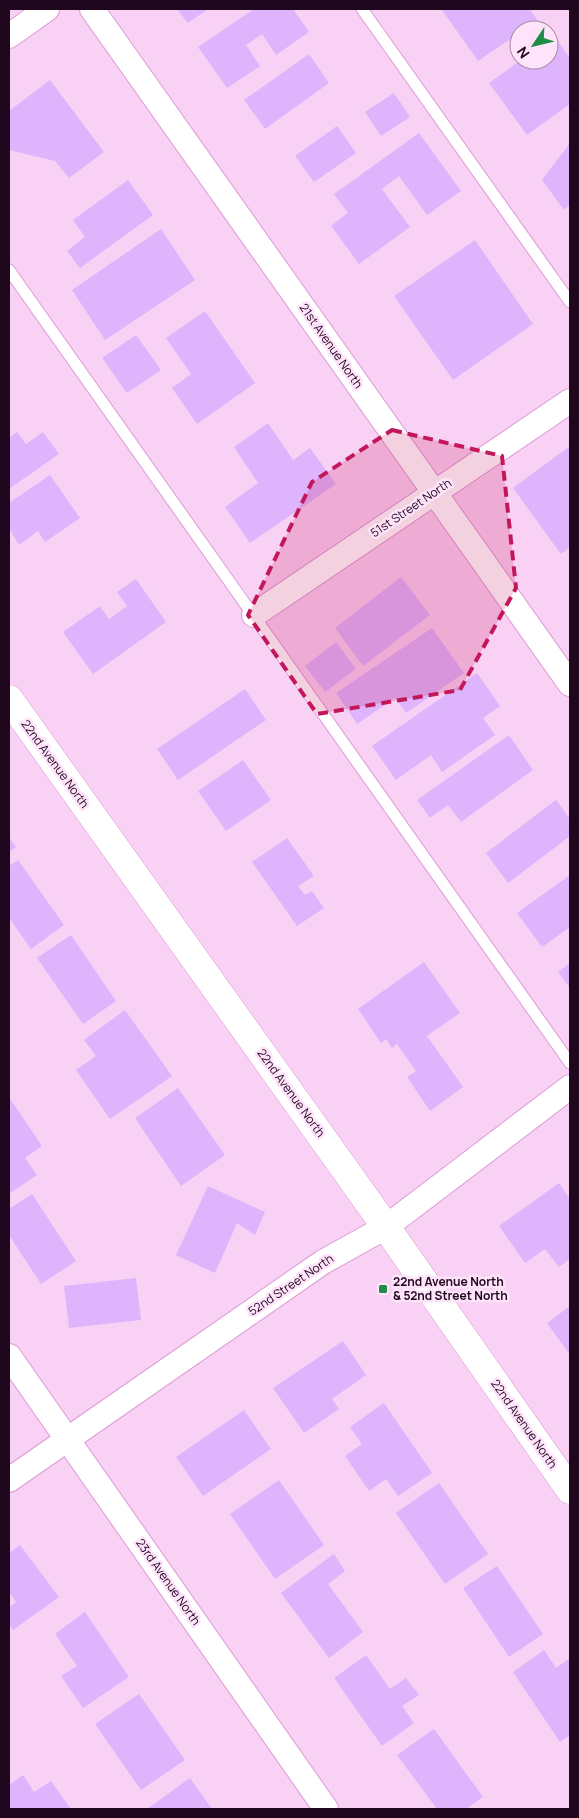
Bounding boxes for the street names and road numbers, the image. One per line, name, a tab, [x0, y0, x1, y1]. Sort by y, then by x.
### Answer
street label: 21st Avenue North	[296, 300, 367, 392]
street label: 51st Street North	[367, 474, 455, 541]
street label: 22nd Avenue North	[18, 716, 93, 811]
street label: 22nd Avenue North	[254, 1045, 329, 1140]
street label: 52nd Street North	[245, 1250, 337, 1319]
street label: 22nd Avenue North	[487, 1376, 562, 1472]
street label: 23rd Avenue North	[132, 1535, 205, 1628]

